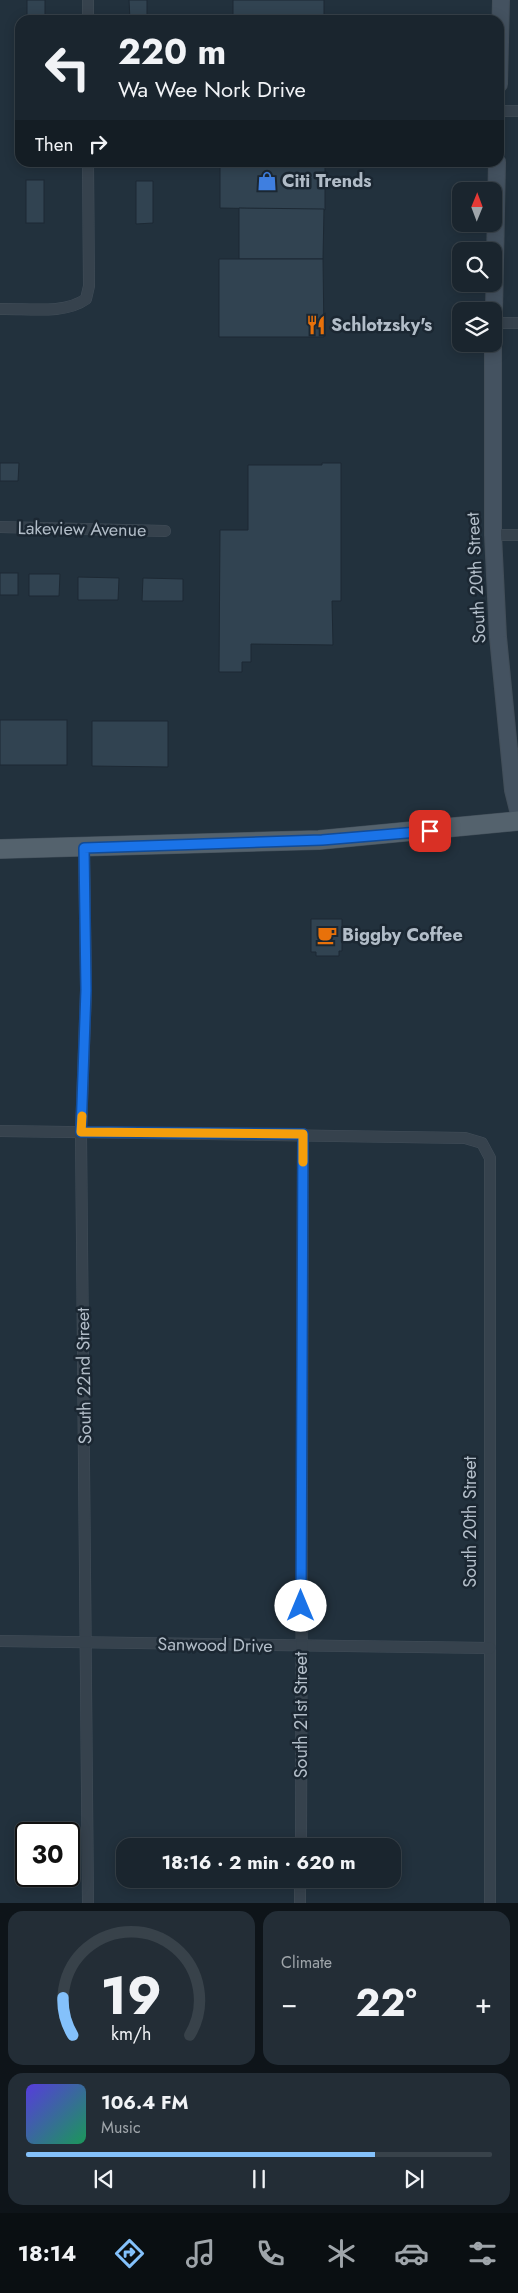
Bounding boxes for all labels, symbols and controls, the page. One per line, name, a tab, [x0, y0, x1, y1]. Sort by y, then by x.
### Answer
text: 220 m	[118, 27, 226, 77]
icon: left	[35, 35, 100, 100]
text: Wa Wee Nork Drive	[118, 73, 306, 105]
icon: right	[84, 130, 112, 158]
text: Then	[35, 131, 74, 158]
place label: Citi Trends	[282, 168, 371, 194]
shop icon: Citi Trends	[256, 170, 278, 192]
north arrow	[452, 182, 502, 232]
map controls	[452, 182, 502, 352]
button: search	[452, 242, 502, 292]
button: layers	[452, 302, 502, 352]
place label: Schlotzsky's	[331, 312, 432, 338]
restaurant icon: Schlotzsky's	[305, 314, 327, 336]
street label: South 20th Street	[460, 511, 492, 644]
street label: Lakeview Avenue	[17, 515, 147, 543]
pin	[409, 810, 451, 852]
icon: arrive	[416, 817, 444, 845]
place label: Biggby Coffee	[342, 922, 463, 948]
cafe icon: Biggby Coffee	[316, 924, 338, 946]
street label: South 22nd Street	[70, 1307, 98, 1445]
street label: South 20th Street	[457, 1456, 483, 1588]
position arrow	[274, 1579, 326, 1631]
street label: Sanwood Drive	[157, 1631, 273, 1659]
street label: South 21st Street	[288, 1651, 314, 1778]
speed limit sign: 30	[15, 1822, 80, 1887]
text: 18:16 · 2 min · 620 m	[161, 1849, 356, 1876]
text: Climate	[281, 1951, 332, 1974]
text: 19	[101, 1958, 162, 2034]
text: 22°	[356, 1975, 417, 2030]
text: −	[281, 1983, 298, 2024]
text: +	[475, 1983, 492, 2024]
text: km/h	[111, 2021, 152, 2047]
text: 106.4 FM	[101, 2089, 188, 2116]
text: Music	[101, 2116, 141, 2139]
icon: previous	[90, 2165, 118, 2193]
icon: pause	[245, 2165, 273, 2193]
icon: next	[400, 2165, 428, 2193]
icon: directions	[112, 2236, 147, 2271]
icon: music	[183, 2236, 218, 2271]
icon: phone	[253, 2236, 288, 2271]
icon: climate	[324, 2236, 359, 2271]
icon: car	[394, 2236, 429, 2271]
icon: filters	[465, 2236, 500, 2271]
text: 18:14	[18, 2237, 76, 2269]

